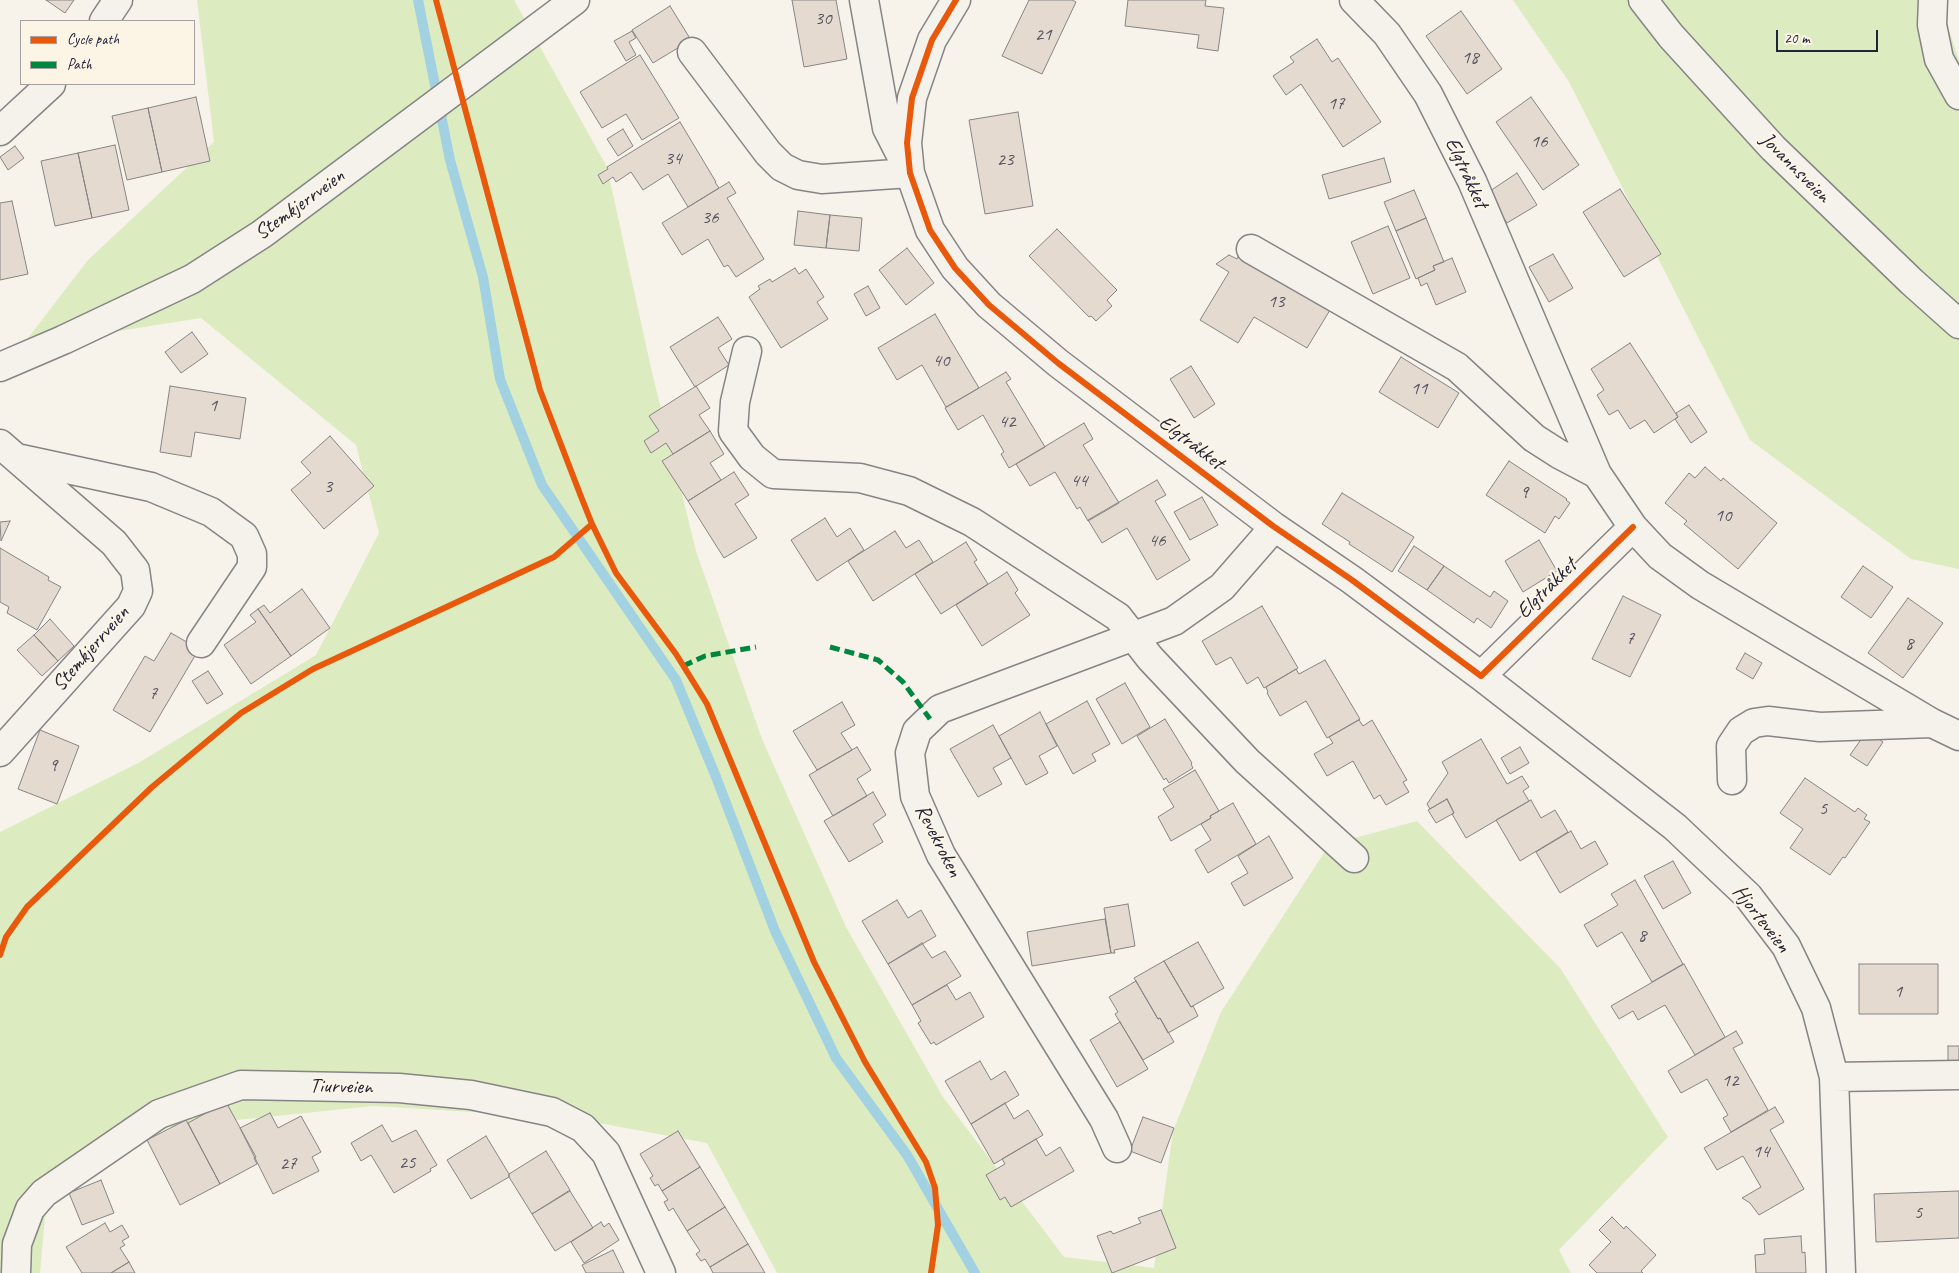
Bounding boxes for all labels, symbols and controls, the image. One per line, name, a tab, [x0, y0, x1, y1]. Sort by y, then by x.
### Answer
house number: 30	[814, 8, 832, 30]
legend	[20, 20, 195, 85]
scale bar	[1779, 20, 1882, 52]
house number: 21	[1034, 24, 1052, 46]
text: 20 m	[1784, 29, 1810, 48]
text: Cycle path	[67, 30, 119, 49]
house number: 18	[1461, 47, 1479, 69]
text: Path	[67, 55, 92, 74]
house number: 17	[1327, 93, 1345, 115]
street label: Jovannsveien	[1755, 128, 1835, 208]
house number: 16	[1530, 131, 1548, 153]
street label: Elgtråkket	[1439, 134, 1493, 212]
house number: 34	[664, 148, 682, 170]
house number: 23	[996, 149, 1014, 171]
street label: Stemkjerrveien	[250, 164, 350, 246]
house number: 36	[701, 207, 719, 229]
house number: 13	[1267, 291, 1285, 313]
house number: 40	[932, 350, 950, 372]
house number: 11	[1410, 378, 1428, 400]
house number: 1	[209, 395, 217, 417]
street label: Elgtråkket	[1154, 410, 1228, 476]
house number: 42	[998, 411, 1016, 433]
house number: 44	[1070, 470, 1088, 492]
house number: 3	[324, 476, 332, 498]
house number: 9	[1520, 482, 1528, 504]
house number: 10	[1714, 505, 1732, 527]
house number: 46	[1148, 530, 1166, 552]
street label: Elgtråkket	[1512, 554, 1582, 624]
street label: Stemkjerrveien	[47, 601, 135, 697]
house number: 7	[1626, 628, 1634, 650]
house number: 8	[1905, 633, 1913, 655]
house number: 7	[149, 683, 157, 705]
house number: 9	[49, 755, 57, 777]
house number: 5	[1819, 798, 1827, 820]
street label: Revekroken	[909, 800, 967, 882]
street label: Hjorteveien	[1727, 880, 1795, 958]
house number: 8	[1638, 925, 1646, 947]
house number: 1	[1894, 981, 1902, 1003]
house number: 12	[1721, 1070, 1739, 1092]
street label: Tiurveien	[309, 1074, 373, 1100]
house number: 14	[1752, 1141, 1770, 1163]
house number: 25	[398, 1152, 416, 1174]
house number: 27	[279, 1153, 297, 1175]
house number: 5	[1914, 1202, 1922, 1224]

